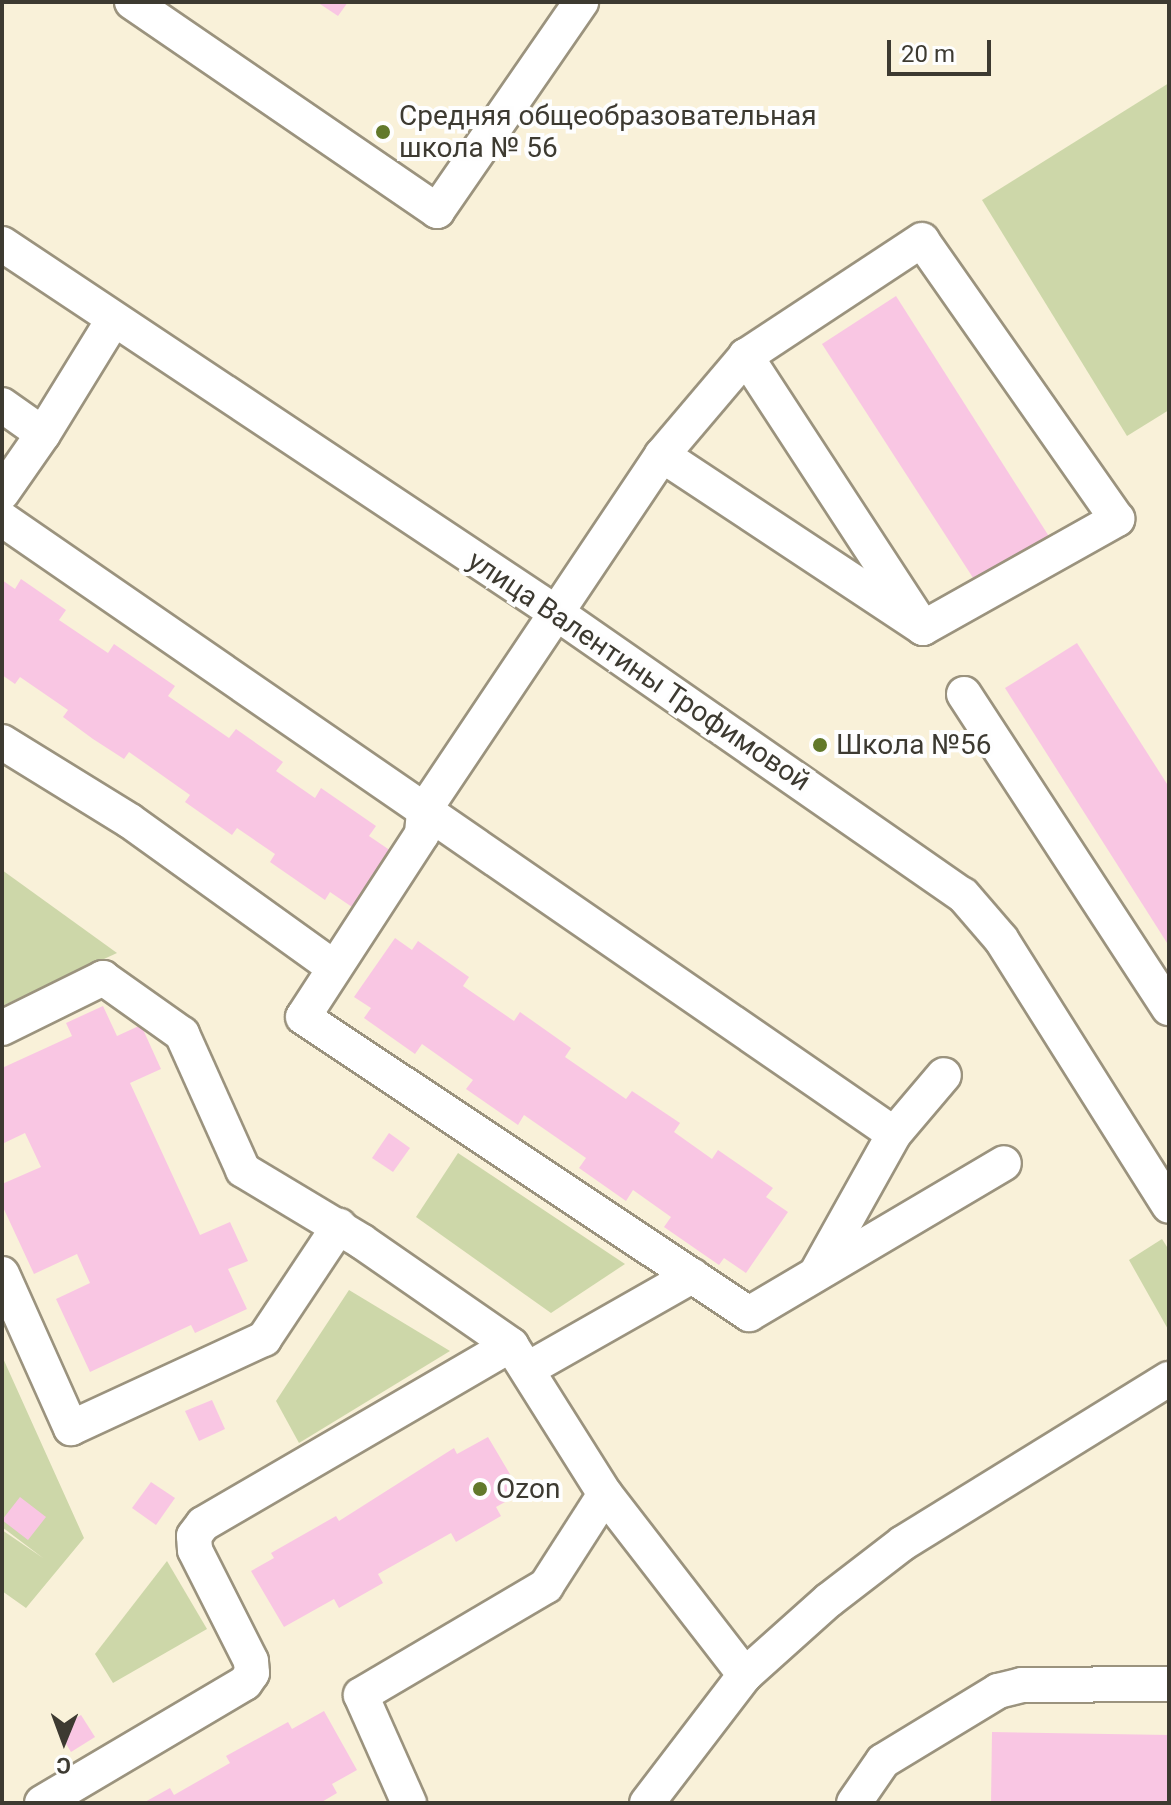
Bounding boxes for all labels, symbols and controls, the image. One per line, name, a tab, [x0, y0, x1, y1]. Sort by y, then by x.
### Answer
scale bar	[891, 24, 995, 74]
text: 20 m	[901, 40, 955, 68]
place label: Средняя общеобразовательная школа № 56	[399, 99, 817, 165]
marker: Средняя общеобразовательная школа № 56	[374, 123, 392, 141]
street label: улица Валентины Трофимовой	[461, 543, 817, 799]
place label: Школа №56	[836, 728, 992, 762]
marker: Школа №56	[811, 736, 829, 754]
place label: Ozon	[496, 1472, 560, 1506]
marker: Ozon	[471, 1480, 489, 1498]
north arrow	[24, 1701, 104, 1781]
text: С	[56, 1753, 71, 1778]

